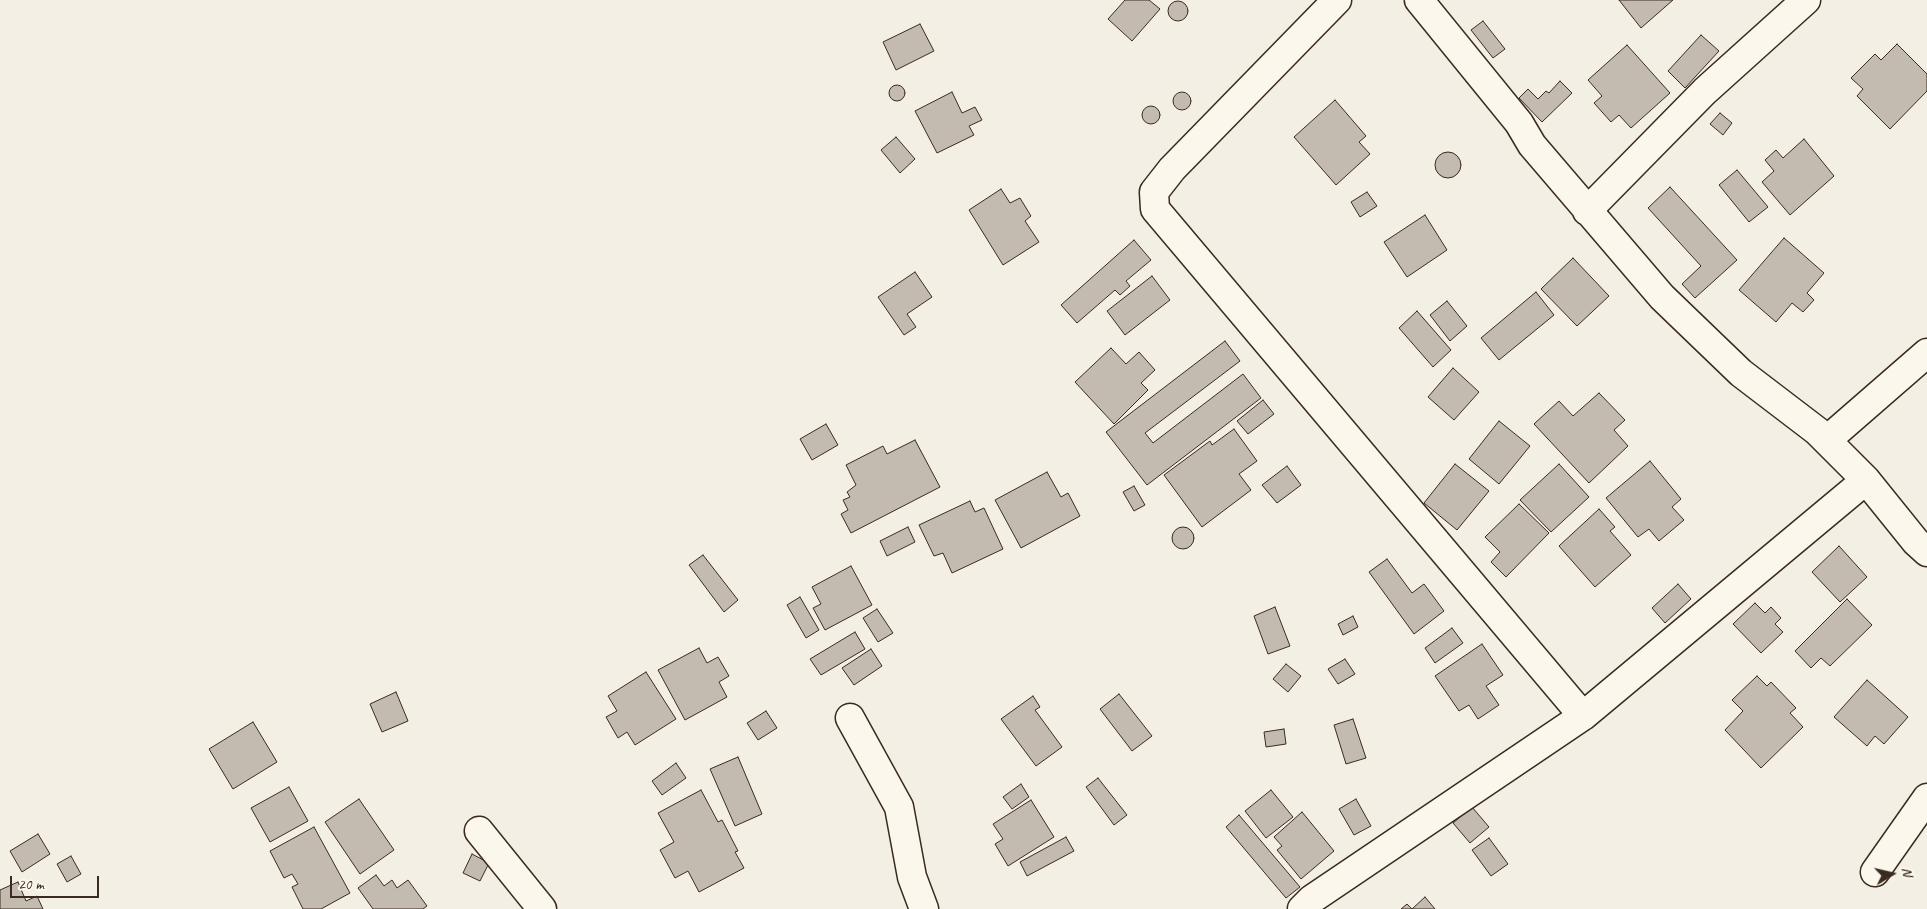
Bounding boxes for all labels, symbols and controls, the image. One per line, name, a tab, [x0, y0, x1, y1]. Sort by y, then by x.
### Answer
north arrow	[1867, 849, 1917, 899]
scale bar	[12, 866, 101, 898]
text: N	[1898, 866, 1916, 877]
text: 20 m	[18, 875, 44, 894]

